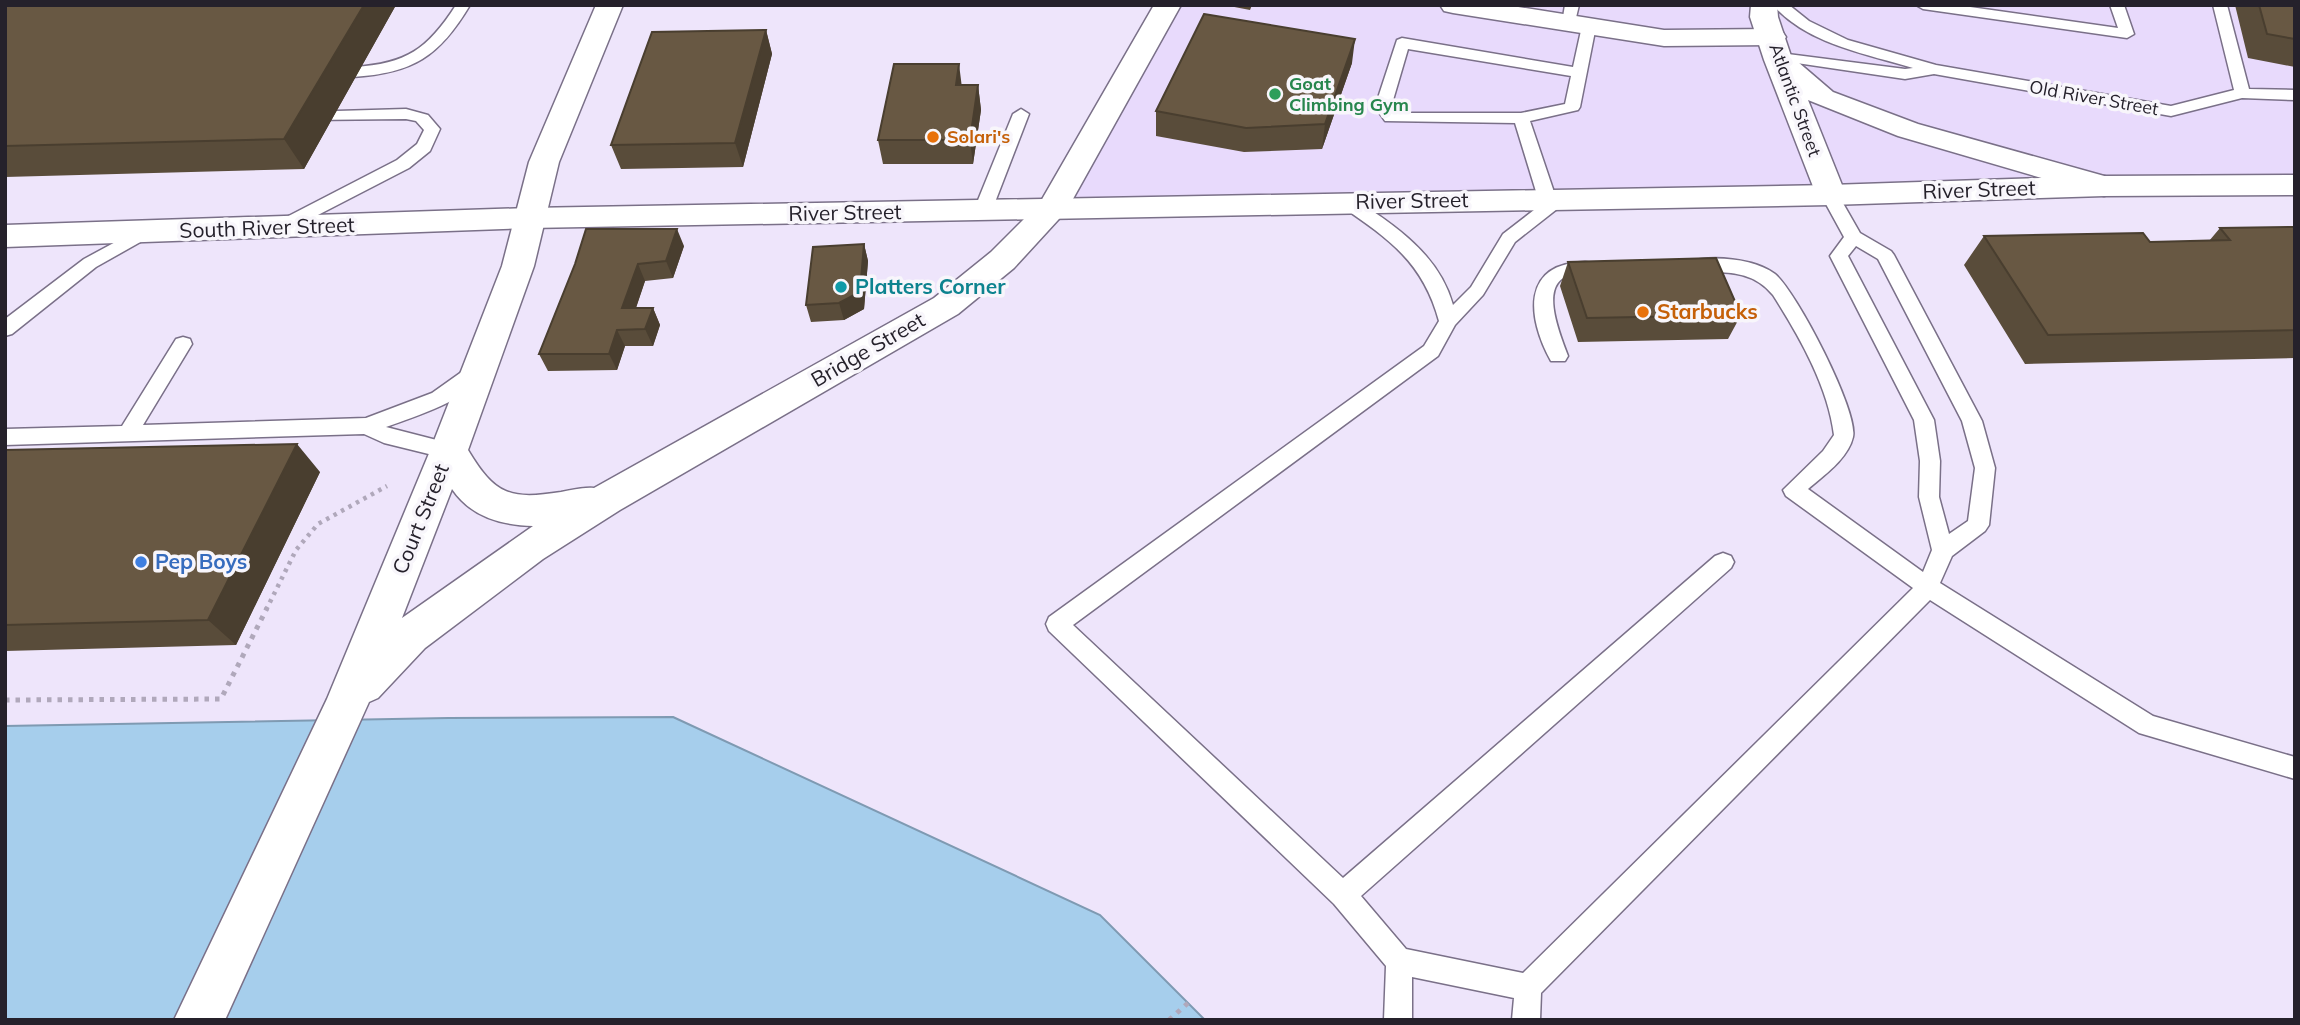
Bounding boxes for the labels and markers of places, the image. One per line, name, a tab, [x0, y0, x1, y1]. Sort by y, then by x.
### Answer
place label: Goat Climbing Gym	[1289, 72, 1409, 116]
marker: Goat Climbing Gym	[1267, 86, 1283, 102]
place label: Solari's	[947, 125, 1010, 148]
marker: Solari's	[925, 129, 941, 145]
place label: Platters Corner	[855, 273, 1006, 299]
marker: Platters Corner	[833, 279, 849, 295]
place label: Starbucks	[1657, 298, 1758, 324]
marker: Starbucks	[1635, 304, 1651, 320]
place label: Pep Boys	[155, 548, 247, 574]
marker: Pep Boys	[133, 554, 149, 570]

